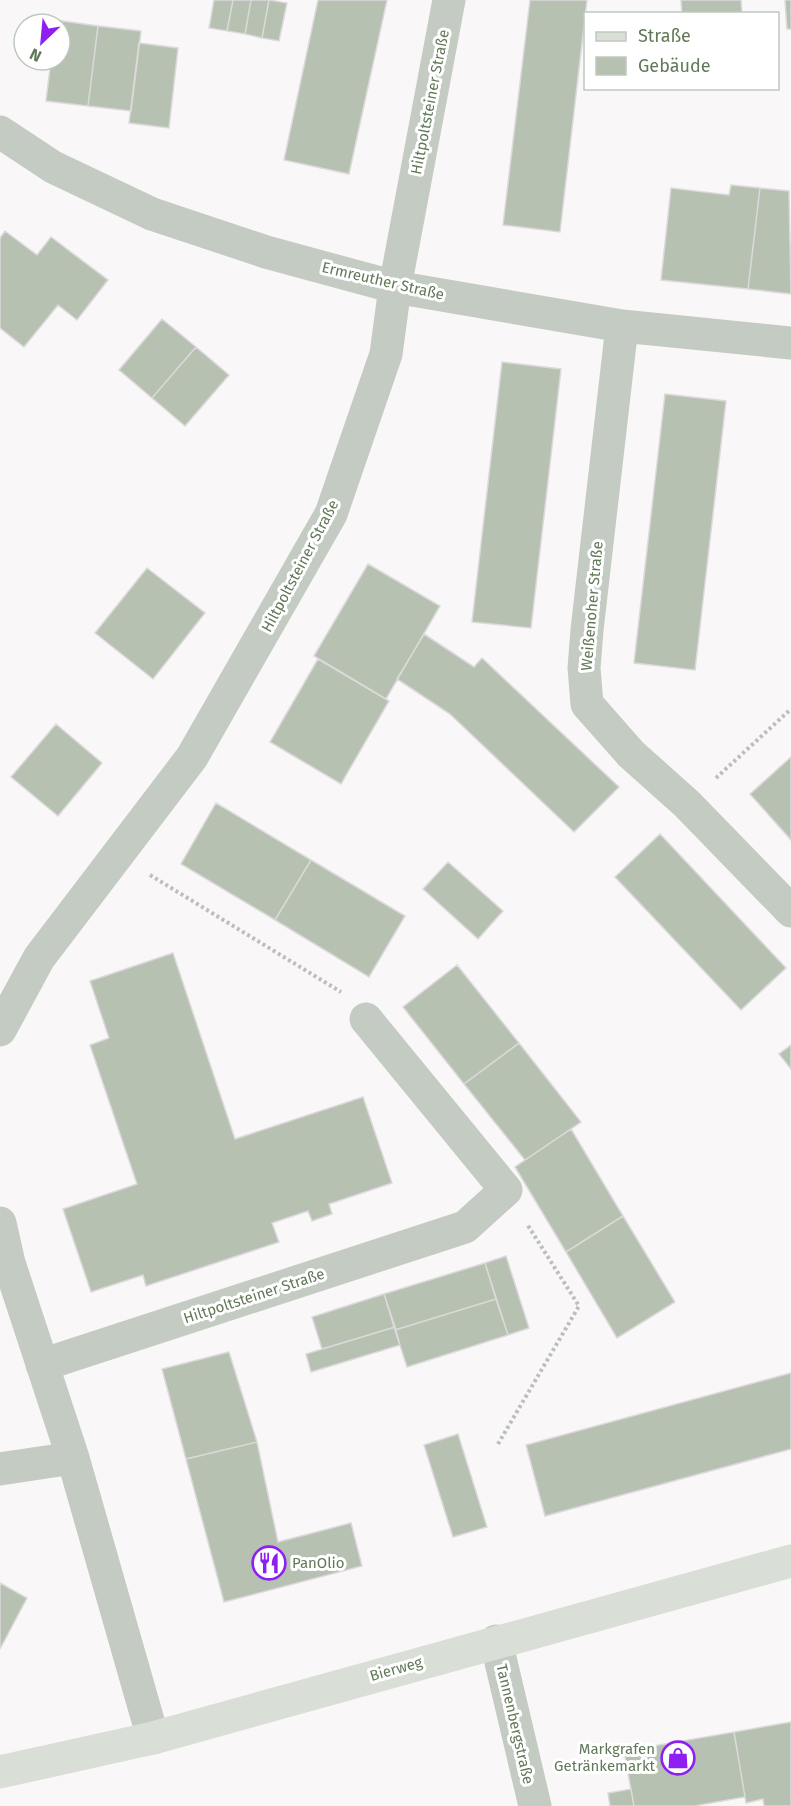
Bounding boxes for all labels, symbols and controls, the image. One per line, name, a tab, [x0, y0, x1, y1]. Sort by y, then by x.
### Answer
north arrow	[12, 12, 72, 72]
legend	[584, 12, 779, 90]
text: Straße	[638, 25, 691, 47]
street label: Hiltpoltsteiner Straße	[407, 28, 453, 176]
text: N	[27, 44, 45, 66]
text: Gebäude	[638, 55, 711, 77]
street label: Ermreuther Straße	[320, 258, 446, 304]
street label: Hiltpoltsteiner Straße	[258, 497, 342, 635]
street label: Weißenoher Straße	[577, 540, 607, 672]
street label: Hiltpoltsteiner Straße	[181, 1265, 327, 1327]
restaurant icon: PanOlio	[251, 1545, 287, 1581]
place label: PanOlio	[292, 1554, 345, 1572]
street label: Bierweg	[368, 1653, 425, 1685]
street label: Tannenbergstraße	[492, 1662, 538, 1786]
place label: Markgrafen Getränkemarkt	[554, 1740, 656, 1775]
shop icon: Markgrafen Getränkemarkt	[660, 1740, 696, 1776]

